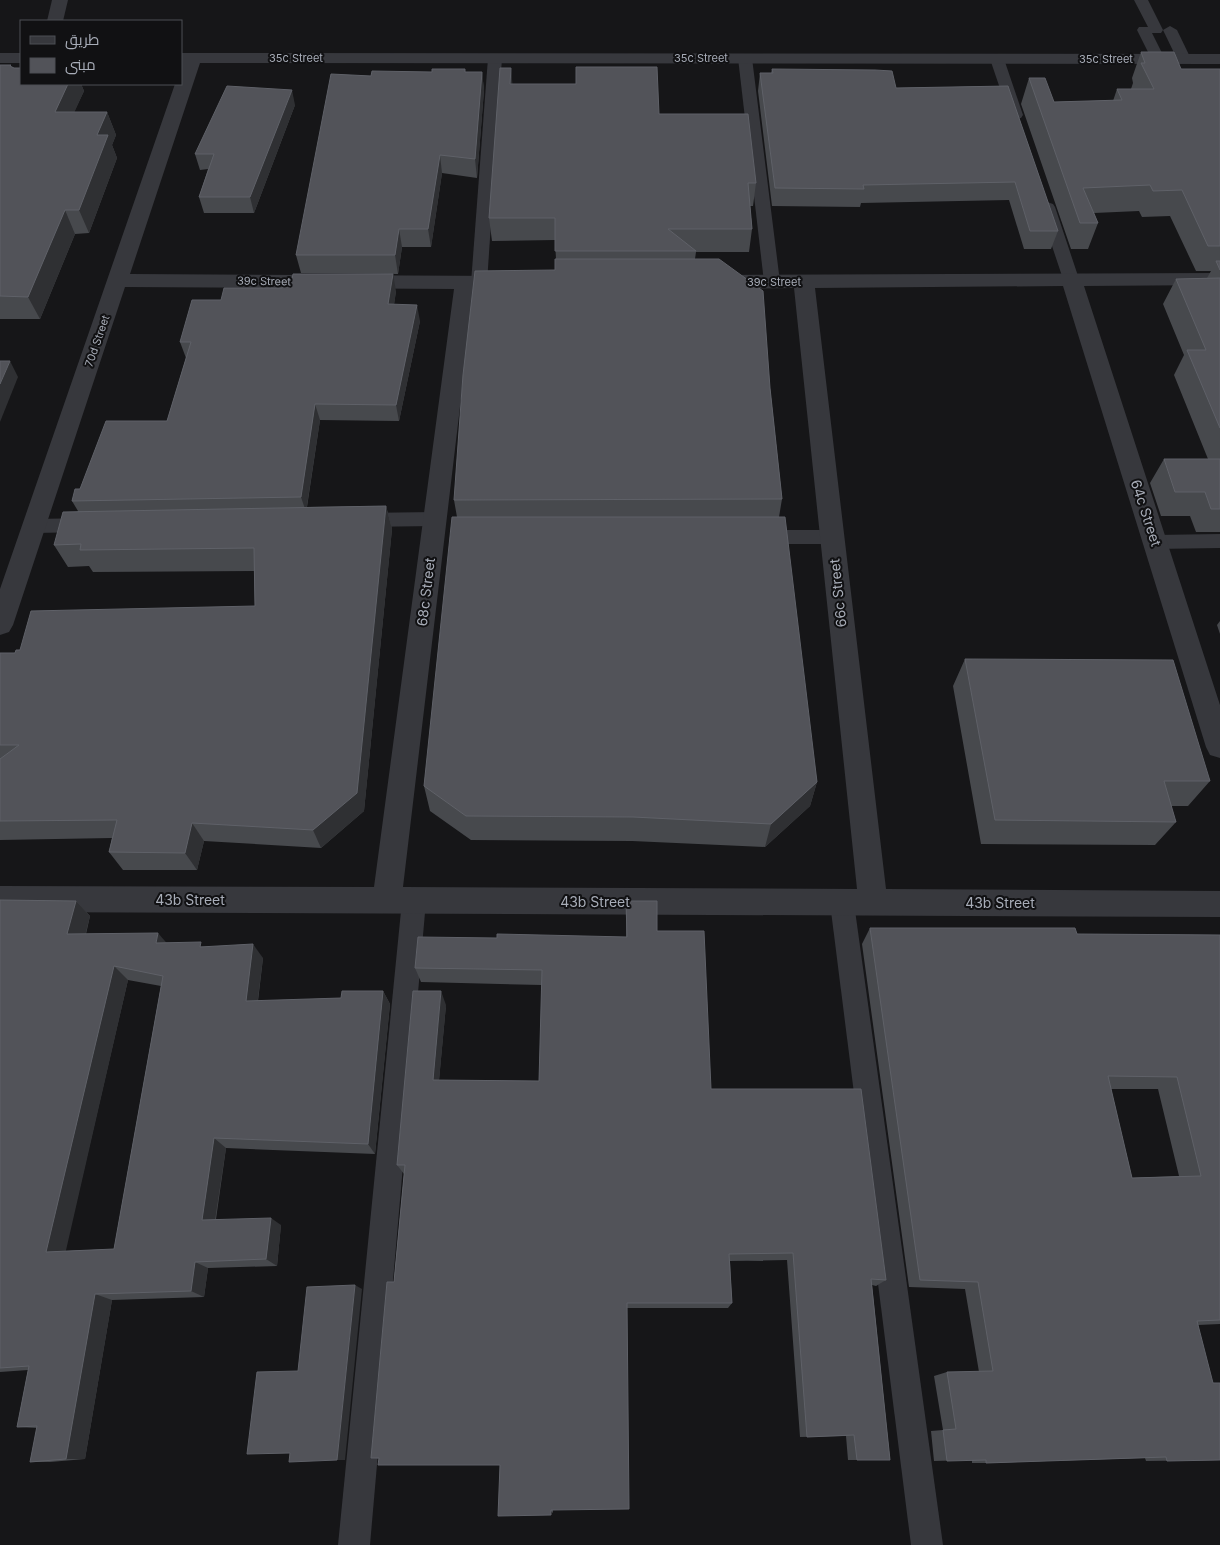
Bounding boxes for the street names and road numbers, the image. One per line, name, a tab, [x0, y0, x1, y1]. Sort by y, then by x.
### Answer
street label: 35c Street	[269, 51, 323, 65]
street label: 35c Street	[674, 51, 728, 65]
street label: 35c Street	[1079, 52, 1133, 66]
street label: 39c Street	[237, 274, 292, 288]
street label: 39c Street	[747, 275, 801, 289]
street label: 70d Street	[82, 313, 113, 369]
street label: 64c Street	[1128, 477, 1165, 549]
street label: 68c Street	[413, 556, 438, 627]
street label: 66c Street	[825, 558, 850, 628]
street label: 43b Street	[155, 891, 225, 908]
street label: 43b Street	[560, 893, 630, 910]
street label: 43b Street	[965, 894, 1035, 911]

